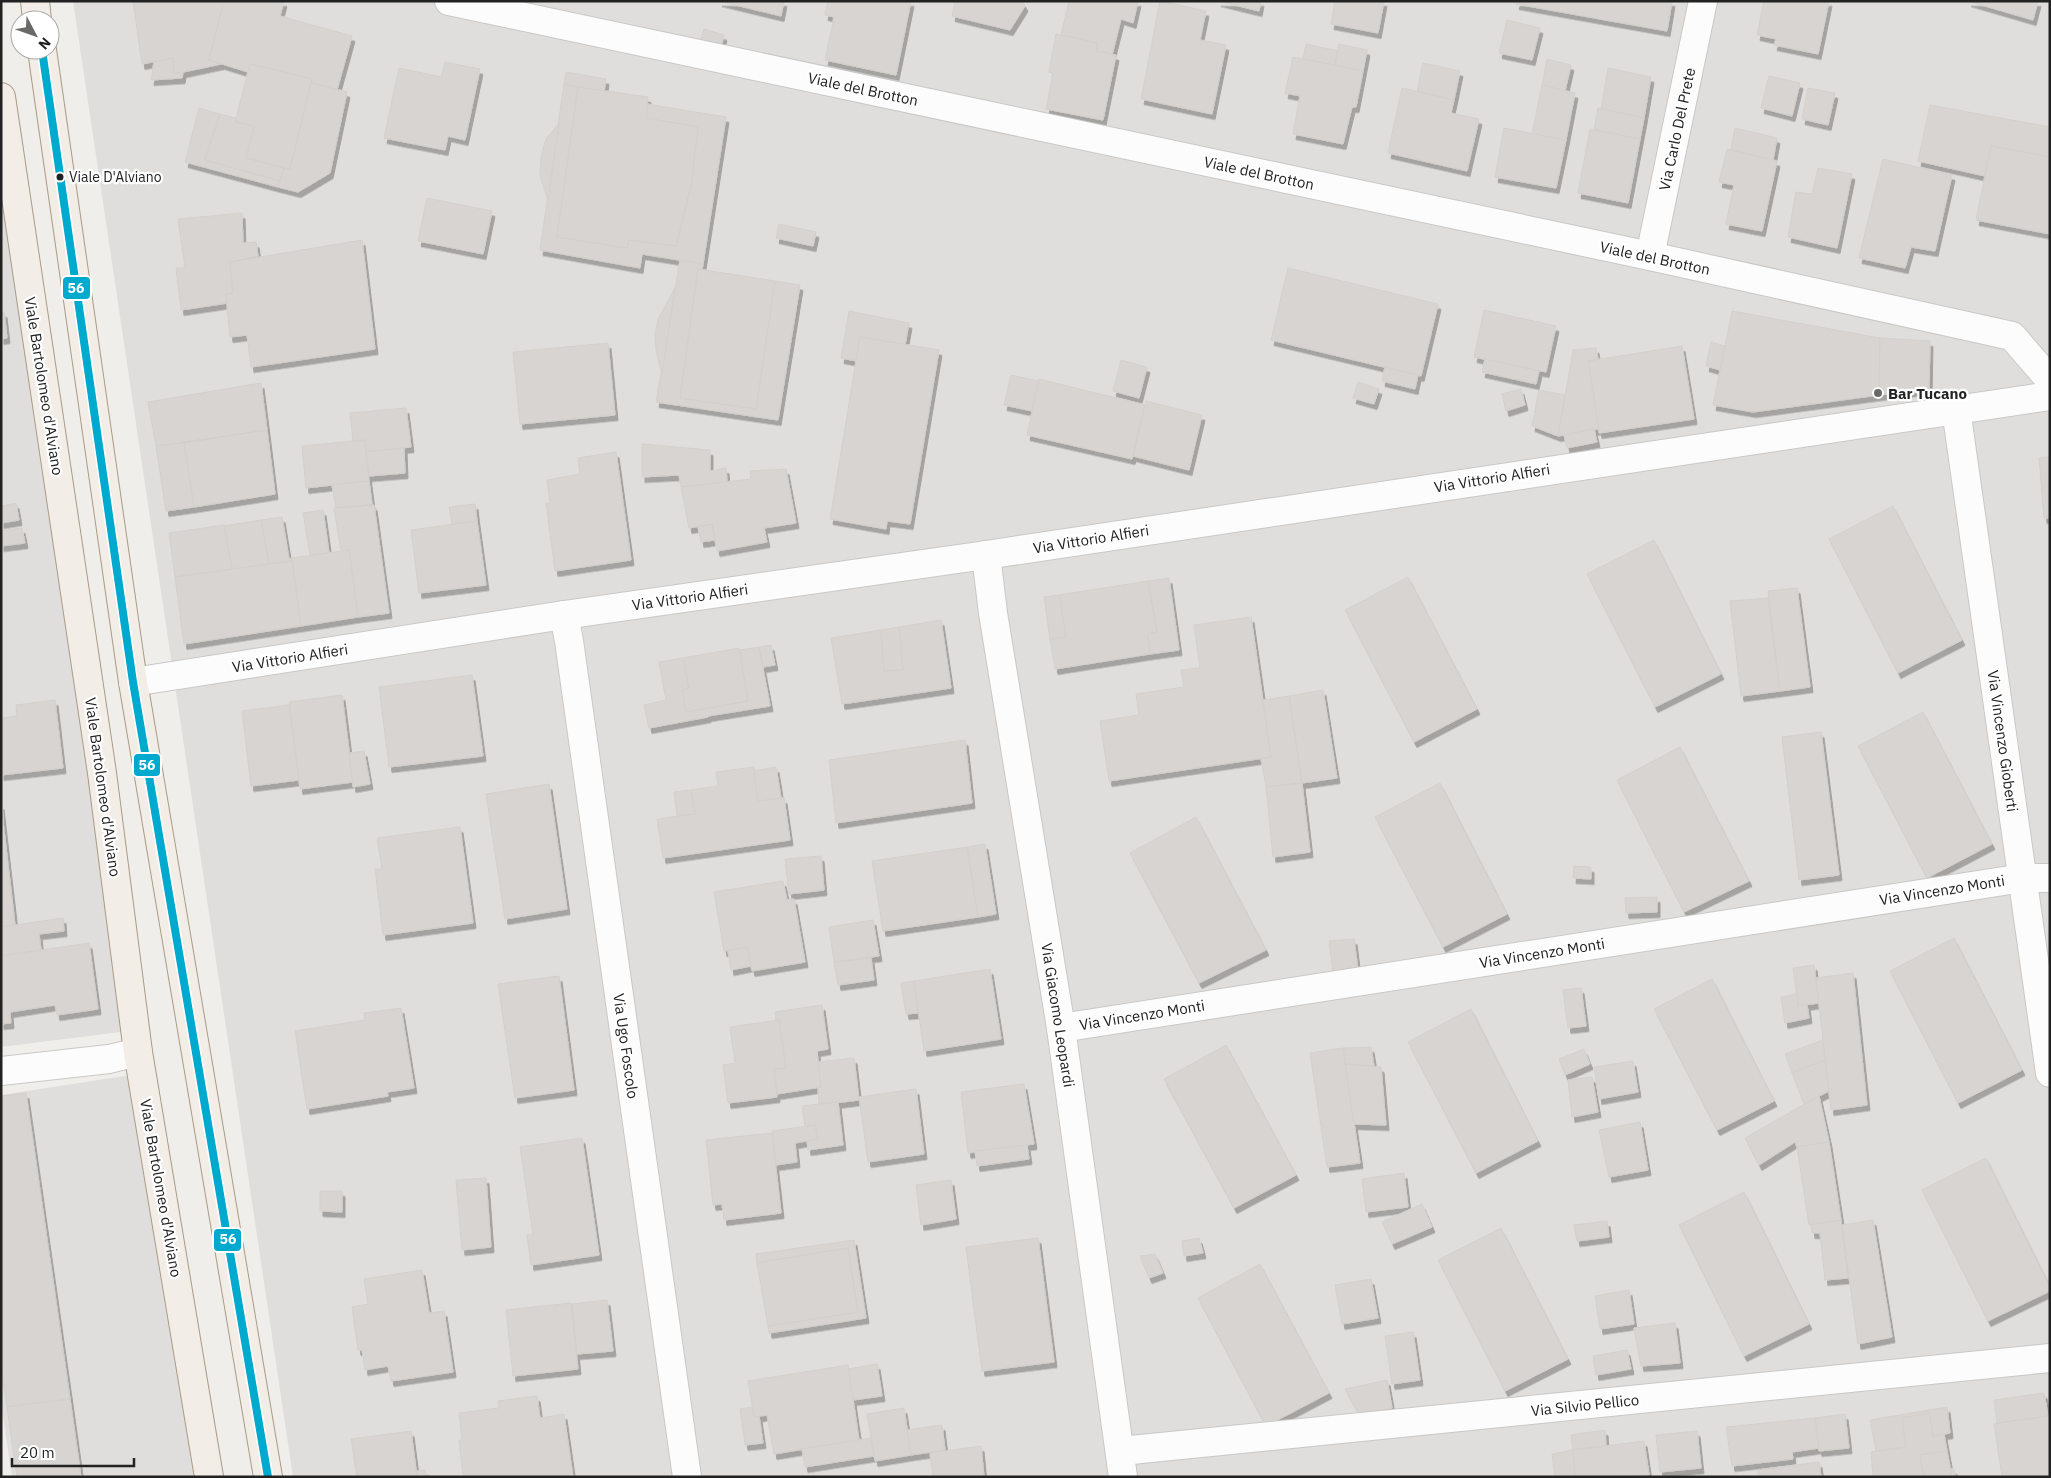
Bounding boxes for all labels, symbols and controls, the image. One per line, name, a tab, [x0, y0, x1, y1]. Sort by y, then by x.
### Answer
north arrow	[10, 10, 60, 60]
text: N	[35, 34, 55, 53]
street label: Via Carlo Del Prete	[1655, 66, 1699, 192]
street label: Viale del Brotton	[806, 68, 920, 110]
street label: Viale del Brotton	[1202, 152, 1316, 194]
place label: Viale D'Alviano	[69, 168, 162, 186]
marker: Viale D'Alviano	[55, 172, 65, 182]
street label: Viale del Brotton	[1598, 237, 1712, 279]
line badge: 56	[62, 276, 91, 300]
text: 56	[68, 279, 84, 297]
street label: Viale Bartolomeo d'Alviano	[20, 295, 68, 477]
place label: Bar Tucano	[1888, 384, 1967, 403]
marker: Bar Tucano	[1872, 387, 1884, 399]
street label: Via Vittorio Alfieri	[1433, 459, 1551, 497]
street label: Via Vittorio Alfieri	[1032, 520, 1150, 558]
street label: Via Vittorio Alfieri	[631, 579, 749, 615]
street label: Via Vittorio Alfieri	[231, 639, 349, 677]
street label: Via Vincenzo Gioberti	[1984, 669, 2022, 813]
street label: Viale Bartolomeo d'Alviano	[81, 696, 125, 878]
line badge: 56	[133, 753, 161, 777]
text: 56	[139, 756, 155, 774]
street label: Via Vincenzo Monti	[1878, 871, 2006, 909]
street label: Via Vincenzo Monti	[1478, 934, 1606, 972]
street label: Via Giacomo Leopardi	[1037, 941, 1079, 1089]
street label: Via Ugo Foscolo	[609, 992, 643, 1100]
street label: Via Vincenzo Monti	[1078, 996, 1206, 1034]
street label: Viale Bartolomeo d'Alviano	[136, 1097, 186, 1279]
line badge: 56	[213, 1228, 242, 1252]
text: 56	[220, 1230, 236, 1248]
street label: Via Silvio Pellico	[1530, 1390, 1640, 1420]
scale bar	[12, 1436, 135, 1468]
text: 20 m	[20, 1443, 55, 1462]

